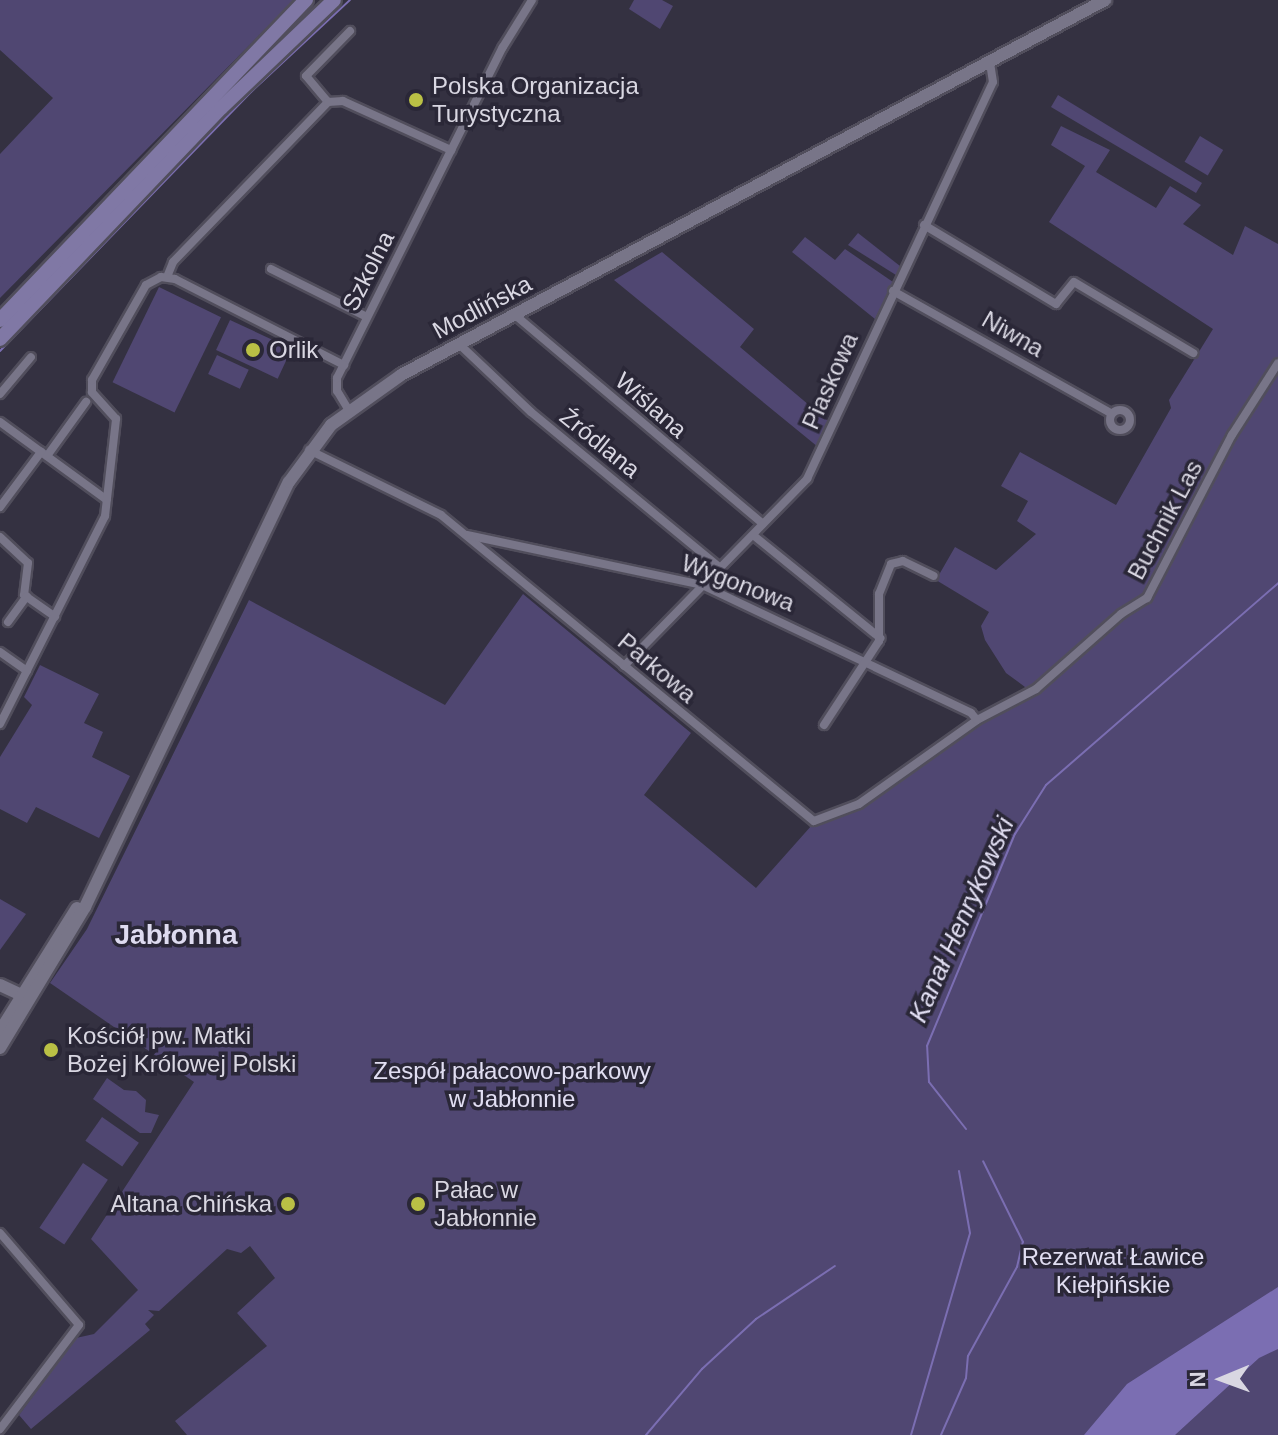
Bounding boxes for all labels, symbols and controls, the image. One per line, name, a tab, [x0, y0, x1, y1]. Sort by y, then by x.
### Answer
place label: Polska Organizacja Turystyczna	[432, 72, 639, 128]
marker: Polska Organizacja Turystyczna	[407, 91, 425, 109]
street label: Szkolna	[336, 226, 400, 316]
street label: Modlińska	[428, 269, 536, 345]
street label: Niwna	[977, 305, 1049, 363]
street label: Piaskowa	[796, 328, 864, 434]
place label: Orlik	[269, 336, 318, 364]
marker: Orlik	[244, 341, 262, 359]
street label: Wiślana	[609, 366, 693, 444]
street label: Źródlana	[554, 402, 646, 484]
street label: Buchnik Las	[1122, 456, 1208, 584]
street label: Wygonowa	[678, 548, 798, 618]
street label: Parkowa	[612, 627, 702, 709]
water label: Kanał Henrykowski	[903, 813, 1021, 1027]
district label: Jabłonna	[115, 918, 237, 952]
place label: Kościół pw. Matki Bożej Królowej Polski	[67, 1022, 296, 1078]
marker: Kościół pw. Matki Bożej Królowej Polski	[42, 1041, 60, 1059]
park label: Zespół pałacowo-parkowy w Jabłonnie	[373, 1057, 651, 1113]
place label: Pałac w Jabłonnie	[434, 1176, 537, 1232]
place label: Altana Chińska	[111, 1190, 272, 1218]
marker: Altana Chińska	[279, 1195, 297, 1213]
marker: Pałac w Jabłonnie	[409, 1195, 427, 1213]
park label: Rezerwat Ławice Kiełpińskie	[1022, 1243, 1204, 1299]
north arrow	[1182, 1339, 1262, 1419]
text: N	[1185, 1371, 1210, 1388]

